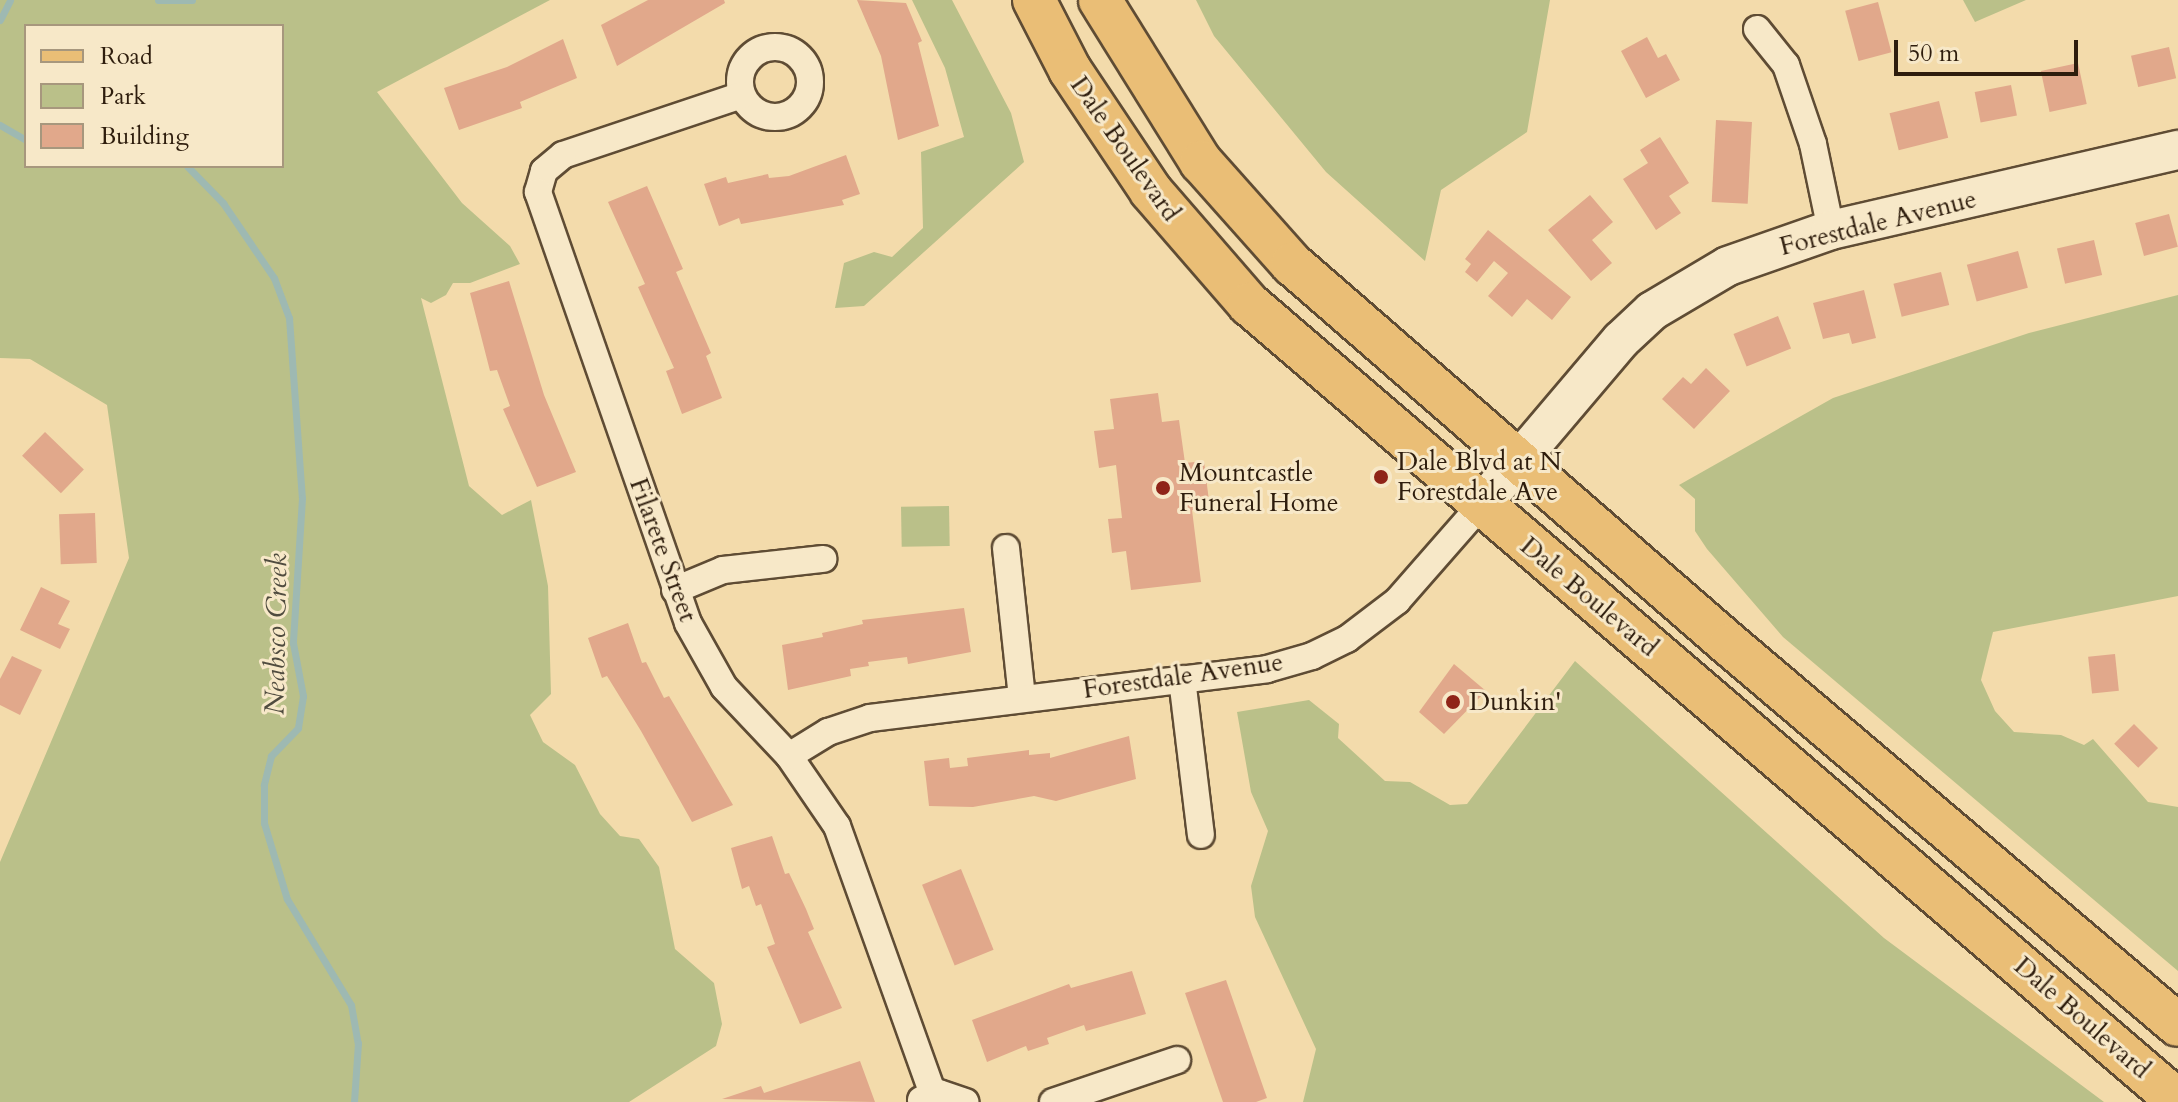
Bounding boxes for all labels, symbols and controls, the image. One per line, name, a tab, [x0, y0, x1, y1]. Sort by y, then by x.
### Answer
legend	[24, 24, 284, 168]
scale bar	[1898, 24, 2082, 74]
text: 50 m	[1908, 37, 1959, 70]
text: Road	[100, 40, 153, 73]
street label: Dale Boulevard	[1063, 70, 1187, 228]
text: Park	[100, 80, 146, 113]
text: Building	[100, 120, 189, 153]
street label: Forestdale Avenue	[1776, 183, 1980, 263]
place label: Dale Blvd at N Forestdale Ave	[1397, 446, 1562, 508]
place label: Mountcastle Funeral Home	[1179, 457, 1339, 518]
marker: Dale Blvd at N Forestdale Ave	[1372, 468, 1390, 486]
street label: Filarete Street	[623, 474, 703, 626]
marker: Mountcastle Funeral Home	[1154, 479, 1172, 497]
street label: Dale Boulevard	[1514, 530, 1664, 664]
water label: Neabsco Creek	[258, 553, 294, 715]
street label: Forestdale Avenue	[1081, 647, 1285, 705]
place label: Dunkin'	[1469, 686, 1561, 718]
marker: Dunkin'	[1444, 693, 1462, 711]
street label: Dale Boulevard	[2008, 950, 2156, 1086]

